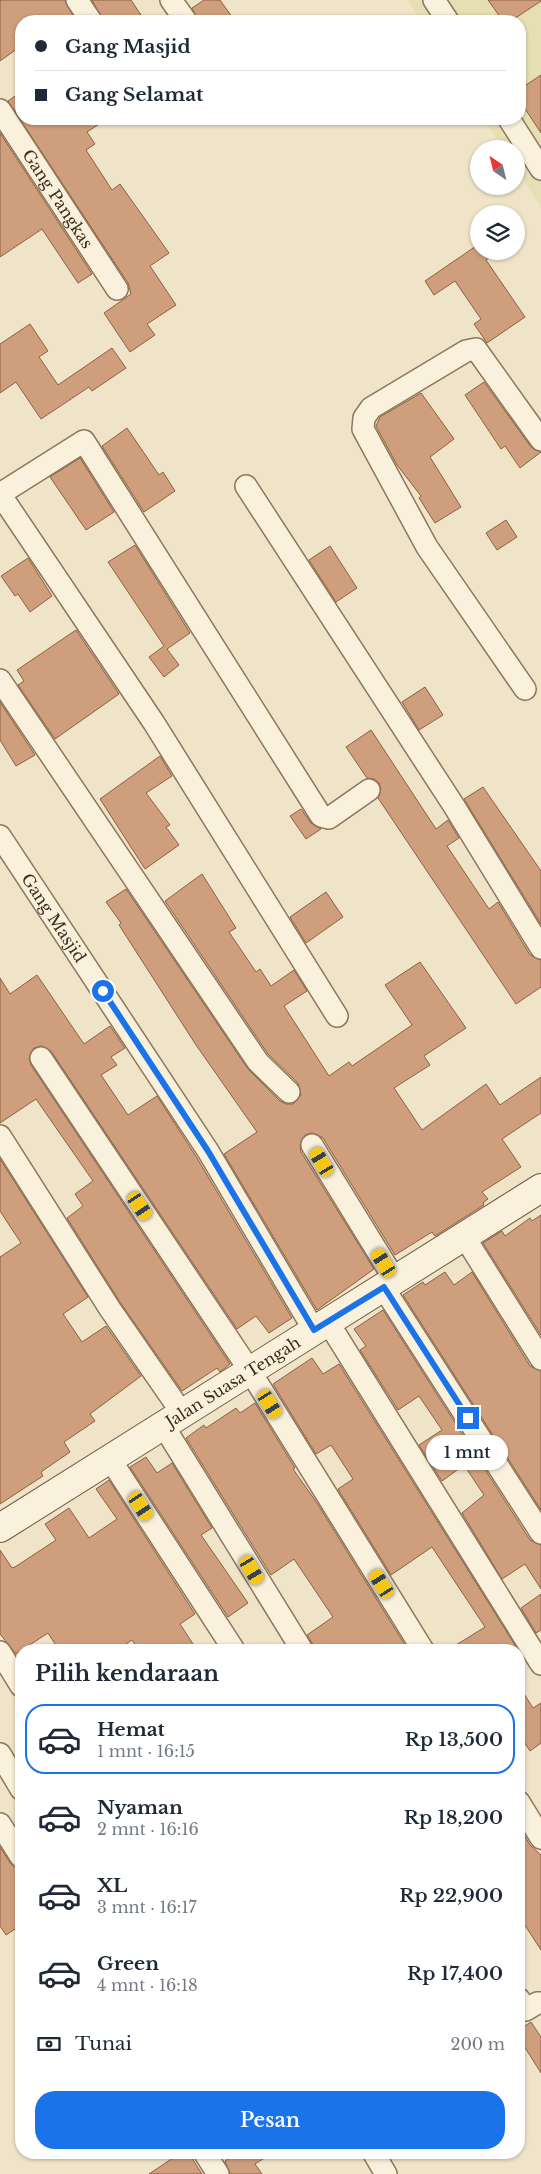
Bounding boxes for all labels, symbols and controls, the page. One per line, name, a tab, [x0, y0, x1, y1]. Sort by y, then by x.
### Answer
text: Gang Masjid	[65, 35, 191, 58]
text: Gang Selamat	[65, 83, 203, 106]
north arrow	[470, 140, 525, 195]
map controls	[470, 140, 525, 260]
street label: Gang Pangkas	[18, 145, 98, 252]
button: layers	[470, 205, 525, 260]
street label: Gang Masjid	[17, 869, 91, 966]
route start	[92, 980, 114, 1002]
car	[307, 1145, 336, 1179]
car	[125, 1189, 154, 1223]
car	[369, 1246, 398, 1280]
street label: Jalan Suasa Tengah	[160, 1332, 304, 1432]
car	[255, 1387, 284, 1421]
route end	[457, 1407, 479, 1429]
callout: 1 mnt	[427, 1436, 509, 1470]
text: 1 mnt	[444, 1442, 490, 1462]
car	[126, 1489, 155, 1523]
car	[237, 1553, 266, 1587]
car	[367, 1567, 396, 1601]
text: Pilih kendaraan	[35, 1660, 219, 1687]
icon: car	[37, 1717, 82, 1762]
text: Hemat	[97, 1718, 165, 1741]
text: Rp 13,500	[405, 1728, 503, 1751]
text: 1 mnt · 16:15	[97, 1741, 195, 1761]
icon: car	[37, 1795, 82, 1840]
text: Nyaman	[97, 1796, 183, 1819]
text: Rp 18,200	[404, 1806, 503, 1829]
text: 2 mnt · 16:16	[97, 1819, 199, 1839]
icon: car	[37, 1873, 82, 1918]
text: XL	[97, 1874, 127, 1897]
text: Rp 22,900	[399, 1884, 503, 1907]
text: 3 mnt · 16:17	[97, 1897, 197, 1917]
icon: car	[37, 1951, 82, 1996]
text: Green	[97, 1952, 159, 1975]
text: Rp 17,400	[407, 1962, 503, 1985]
text: 4 mnt · 16:18	[97, 1975, 198, 1995]
icon: cash	[35, 2030, 63, 2058]
text: Tunai	[75, 2032, 132, 2055]
text: 200 m	[451, 2034, 505, 2054]
button: Pesan	[35, 2091, 505, 2149]

